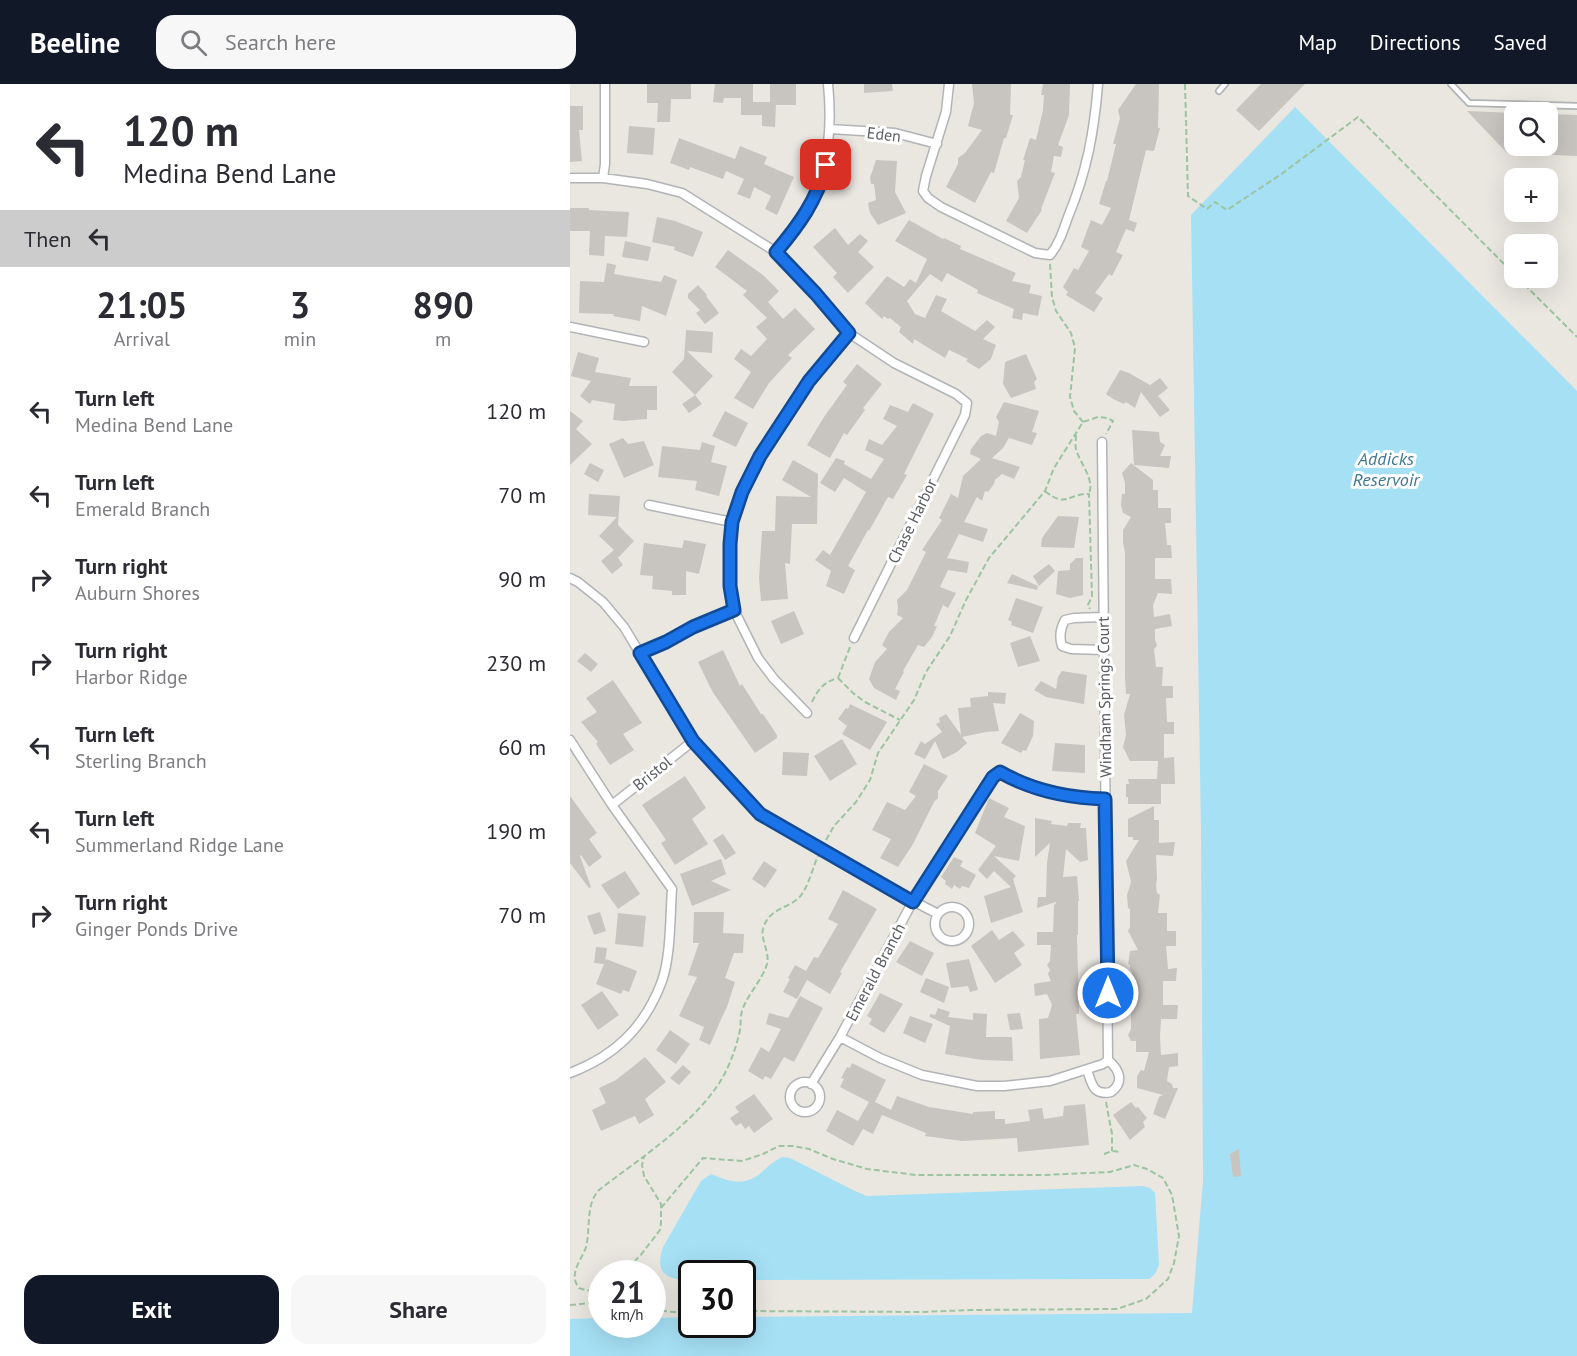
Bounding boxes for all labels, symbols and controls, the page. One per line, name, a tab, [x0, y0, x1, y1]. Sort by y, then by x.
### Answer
search box	[156, 15, 576, 69]
text: Beeline	[30, 24, 120, 61]
icon: search	[177, 26, 210, 59]
text: Search here	[225, 28, 336, 56]
text: Map	[1298, 29, 1337, 56]
text: Directions	[1370, 29, 1461, 56]
text: Saved	[1494, 29, 1547, 56]
map controls	[1504, 102, 1558, 288]
button: search	[1504, 102, 1558, 156]
text: 120 m	[123, 103, 239, 158]
icon: left	[24, 108, 102, 186]
street label: Eden	[866, 122, 902, 146]
pin	[800, 139, 851, 190]
icon: arrive	[809, 148, 842, 181]
text: Medina Bend Lane	[123, 156, 337, 190]
button: +	[1504, 168, 1558, 222]
icon: left	[83, 222, 116, 255]
text: Then	[24, 225, 71, 253]
button: −	[1504, 234, 1558, 288]
text: 21:05	[96, 281, 188, 328]
text: 3	[290, 281, 310, 328]
text: 890	[413, 281, 474, 328]
text: Arrival	[114, 326, 170, 352]
text: min	[284, 326, 316, 352]
text: m	[435, 326, 451, 352]
text: Turn left	[75, 384, 155, 412]
icon: left	[24, 395, 57, 428]
text: 120 m	[486, 397, 546, 425]
text: Medina Bend Lane	[75, 412, 233, 438]
water label: Addicks Reservoir	[1353, 447, 1420, 491]
text: Turn left	[75, 468, 155, 496]
street label: Chase Harbor	[883, 475, 941, 567]
icon: left	[24, 479, 57, 512]
text: 70 m	[498, 481, 546, 509]
text: Emerald Branch	[75, 496, 210, 522]
text: Turn right	[75, 552, 167, 580]
icon: right	[24, 563, 57, 596]
text: 90 m	[498, 565, 546, 593]
text: Auburn Shores	[75, 580, 200, 606]
street label: Windham Springs Court	[1093, 616, 1115, 778]
text: Turn right	[75, 636, 167, 664]
icon: right	[24, 647, 57, 680]
text: 230 m	[486, 649, 546, 677]
text: Harbor Ridge	[75, 664, 188, 690]
text: Turn left	[75, 720, 155, 748]
icon: left	[24, 731, 57, 764]
text: 60 m	[498, 733, 546, 761]
text: Sterling Branch	[75, 748, 207, 774]
street label: Bristol	[628, 751, 676, 795]
text: Turn left	[75, 804, 155, 832]
icon: left	[24, 815, 57, 848]
text: 190 m	[486, 817, 546, 845]
text: Summerland Ridge Lane	[75, 832, 284, 858]
text: Turn right	[75, 888, 167, 916]
icon: right	[24, 899, 57, 932]
text: 70 m	[498, 901, 546, 929]
text: Ginger Ponds Drive	[75, 916, 238, 942]
street label: Emerald Branch	[841, 920, 909, 1024]
position arrow	[1076, 961, 1140, 1025]
speed limit sign: 30	[678, 1260, 756, 1338]
text: 21	[610, 1272, 644, 1311]
button: Exit	[24, 1275, 279, 1344]
button: Share	[291, 1275, 546, 1344]
text: km/h	[611, 1305, 643, 1324]

